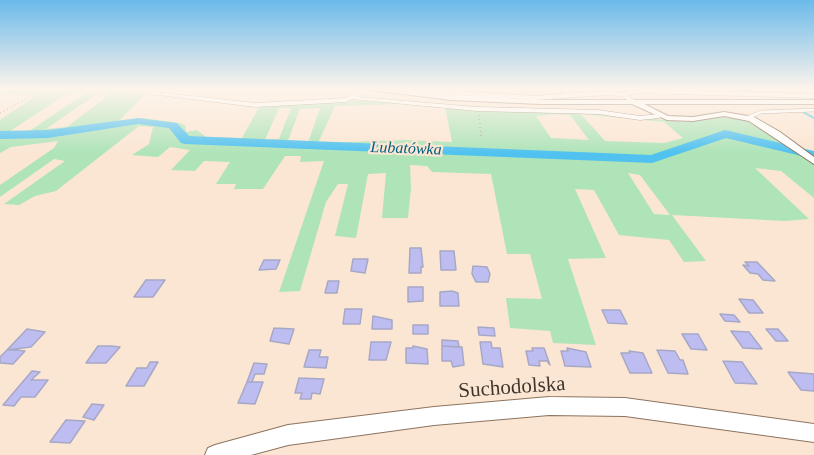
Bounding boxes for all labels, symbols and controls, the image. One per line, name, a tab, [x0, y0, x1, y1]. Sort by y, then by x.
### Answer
water label: Lubatówka	[370, 138, 442, 160]
street label: Suchodolska	[458, 372, 566, 404]

